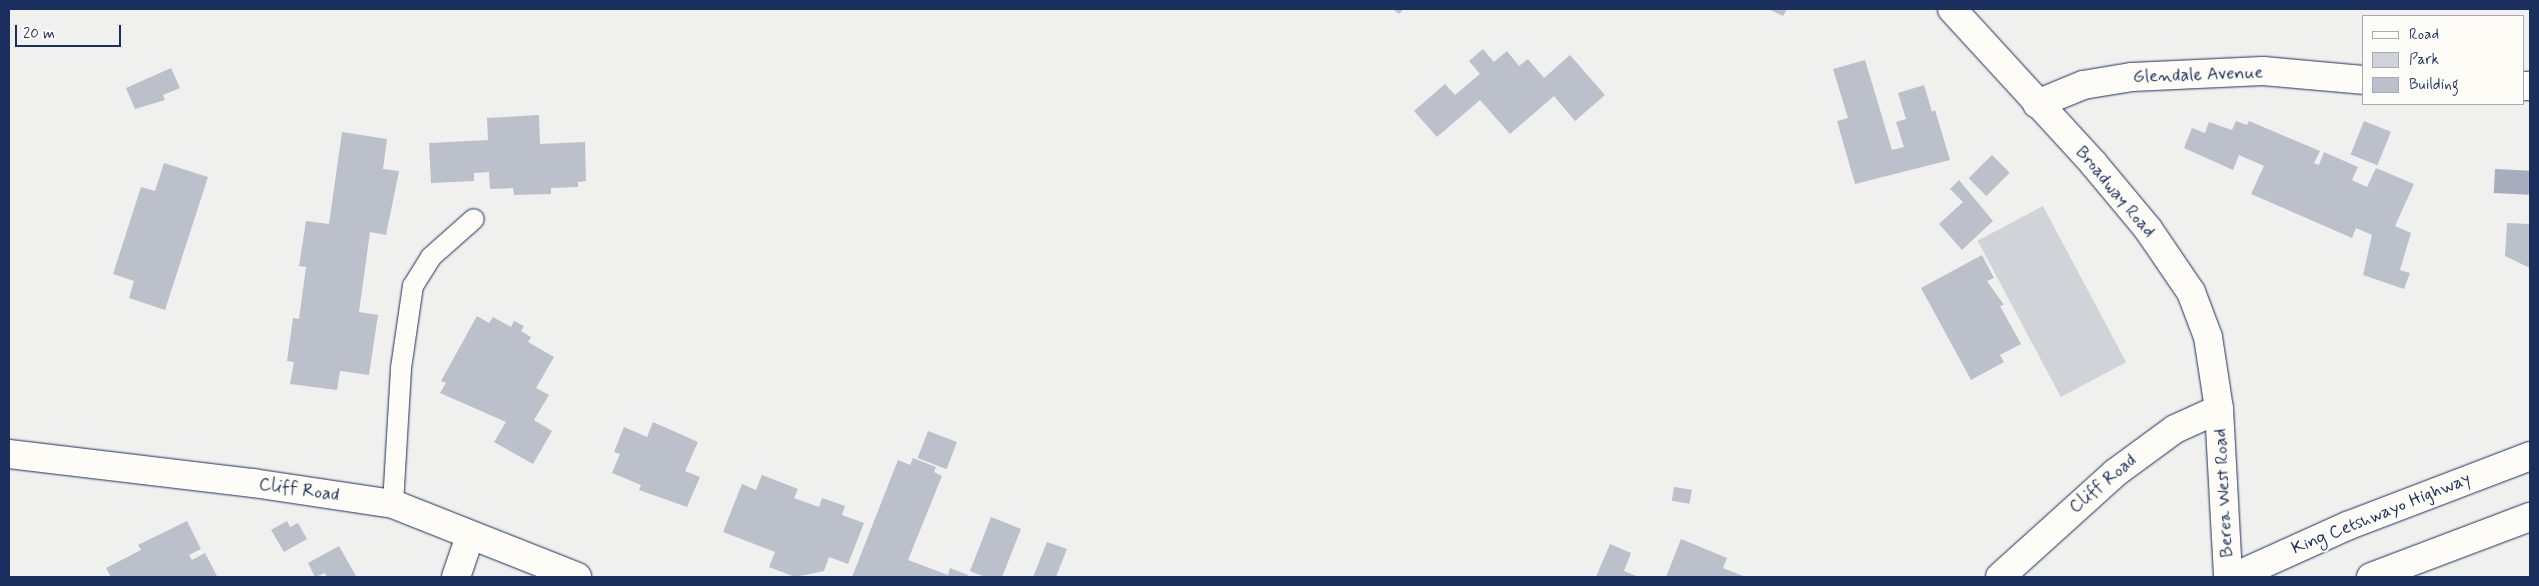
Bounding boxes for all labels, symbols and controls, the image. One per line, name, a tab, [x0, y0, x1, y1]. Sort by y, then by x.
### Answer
scale bar	[18, 15, 124, 47]
legend	[2362, 15, 2524, 105]
text: 20 m	[23, 24, 55, 44]
text: Road	[2409, 25, 2439, 45]
text: Park	[2409, 50, 2439, 70]
street label: Glendale Avenue	[2132, 62, 2264, 88]
text: Building	[2409, 75, 2459, 95]
street label: Broadway Road	[2070, 142, 2160, 242]
street label: Berea West Road	[2210, 428, 2238, 558]
street label: Cliff Road	[2065, 450, 2141, 518]
street label: King Cetshwayo Highway	[2289, 468, 2473, 560]
street label: Cliff Road	[258, 474, 340, 506]

